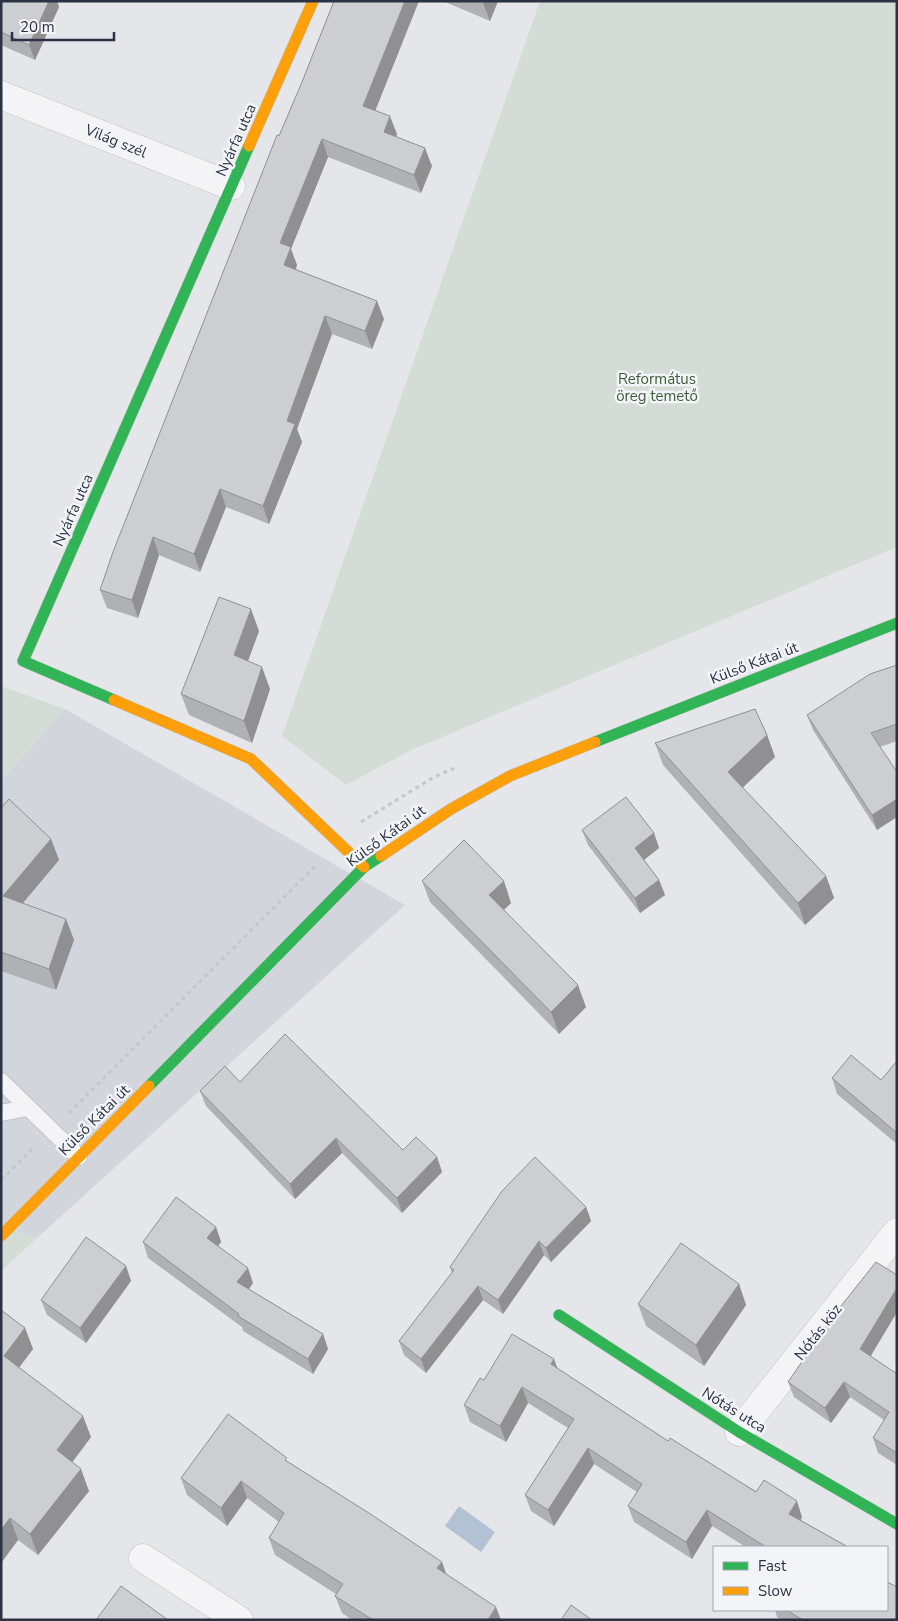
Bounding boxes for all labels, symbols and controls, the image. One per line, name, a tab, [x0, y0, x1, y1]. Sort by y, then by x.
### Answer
scale bar	[12, 10, 115, 42]
text: 20 m	[20, 17, 55, 37]
street label: Nyárfa utca	[211, 101, 261, 179]
street label: Világ szél	[81, 119, 150, 163]
park label: Református öreg temető	[616, 369, 698, 406]
street label: Nyárfa utca	[48, 471, 98, 549]
street label: Külső Kátai út	[707, 637, 802, 689]
street label: Külső Kátai út	[343, 800, 430, 871]
street label: Külső Kátai út	[54, 1080, 134, 1160]
street label: Nótás köz	[790, 1300, 846, 1364]
street label: Nótás utca	[698, 1382, 770, 1438]
legend	[713, 1546, 888, 1611]
text: Fast	[758, 1556, 787, 1576]
text: Slow	[758, 1581, 793, 1601]

